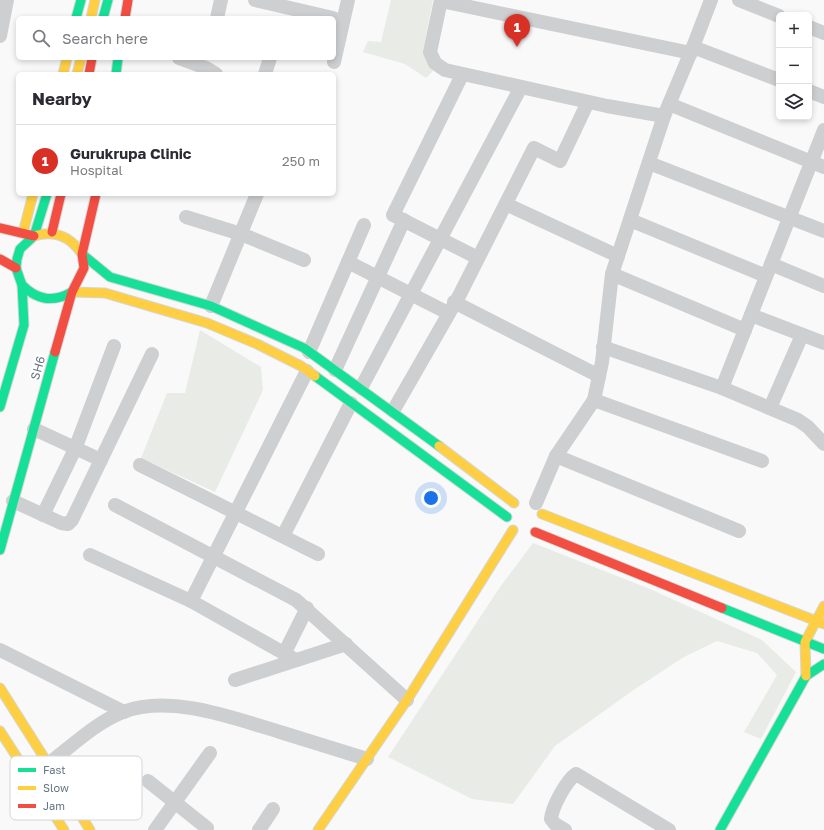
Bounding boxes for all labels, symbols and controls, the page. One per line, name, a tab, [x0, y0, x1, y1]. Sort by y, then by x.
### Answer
map controls	[776, 12, 812, 120]
button: +	[776, 12, 812, 48]
pin: 1	[504, 14, 530, 47]
search box	[16, 16, 336, 60]
icon: search	[30, 27, 52, 49]
text: Search here	[62, 29, 148, 47]
button: −	[776, 48, 812, 84]
button: layers	[776, 84, 812, 120]
text: Nearby	[32, 88, 92, 109]
text: Gurukrupa Clinic	[70, 144, 191, 162]
text: 1	[42, 153, 48, 169]
text: 250 m	[282, 153, 320, 169]
text: Hospital	[70, 162, 123, 178]
street label: SH6	[27, 354, 48, 381]
your location	[421, 488, 441, 508]
legend	[10, 756, 142, 820]
text: Fast	[43, 763, 66, 776]
text: Slow	[43, 781, 69, 794]
text: Jam	[43, 799, 65, 812]

